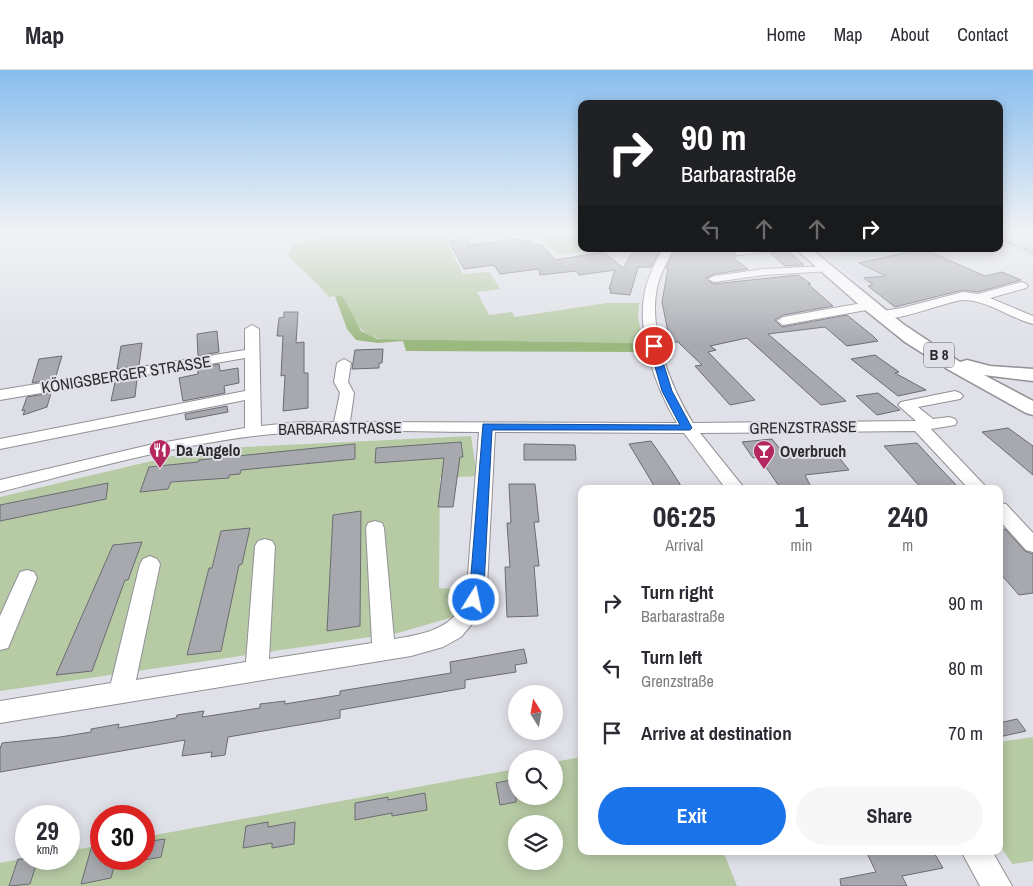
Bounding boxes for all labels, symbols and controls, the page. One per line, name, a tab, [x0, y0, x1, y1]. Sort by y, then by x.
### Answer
text: Map	[25, 19, 64, 51]
text: Home	[766, 22, 806, 47]
text: Map	[834, 22, 863, 47]
text: About	[891, 22, 929, 47]
text: Contact	[957, 22, 1008, 47]
text: 90 m	[681, 114, 746, 161]
icon: right	[598, 120, 663, 185]
text: Barbarastraße	[681, 159, 796, 189]
icon: left	[697, 215, 725, 243]
icon: ahead	[750, 215, 778, 243]
icon: ahead	[803, 215, 831, 243]
icon: right	[856, 215, 884, 243]
pin	[633, 325, 675, 367]
icon: arrive	[640, 332, 668, 360]
road number: B 8	[924, 342, 954, 368]
street label: KÖNIGSBERGER STRASSE	[40, 350, 212, 398]
street label: GRENZSTRASSE	[749, 415, 857, 439]
street label: BARBARASTRASSE	[278, 416, 402, 440]
restaurant icon: Da Angelo	[148, 438, 172, 469]
place label: Da Angelo	[176, 439, 240, 461]
bar icon: Overbruch	[752, 439, 776, 470]
place label: Overbruch	[780, 440, 846, 462]
text: 06:25	[653, 496, 716, 536]
text: 1	[795, 496, 808, 536]
text: 240	[887, 496, 928, 536]
text: Arrival	[665, 534, 703, 556]
text: min	[790, 534, 812, 556]
text: m	[902, 534, 913, 556]
position arrow	[447, 573, 499, 625]
text: Turn right	[641, 579, 713, 605]
icon: right	[598, 589, 626, 617]
text: 90 m	[948, 590, 983, 616]
text: Barbarastraße	[641, 605, 725, 627]
text: Turn left	[641, 644, 702, 670]
icon: left	[598, 654, 626, 682]
text: 80 m	[948, 655, 983, 681]
text: Grenzstraße	[641, 670, 714, 692]
north arrow	[508, 685, 562, 740]
map controls	[508, 685, 563, 870]
icon: arrive	[598, 719, 626, 747]
text: Arrive at destination	[641, 720, 792, 746]
text: 70 m	[948, 720, 983, 746]
button: search	[508, 750, 563, 805]
button: Exit	[598, 787, 786, 845]
button: Share	[796, 787, 983, 845]
speed limit sign: 30	[90, 805, 155, 870]
text: 29	[36, 814, 59, 848]
button: layers	[508, 815, 563, 870]
text: km/h	[37, 842, 58, 858]

